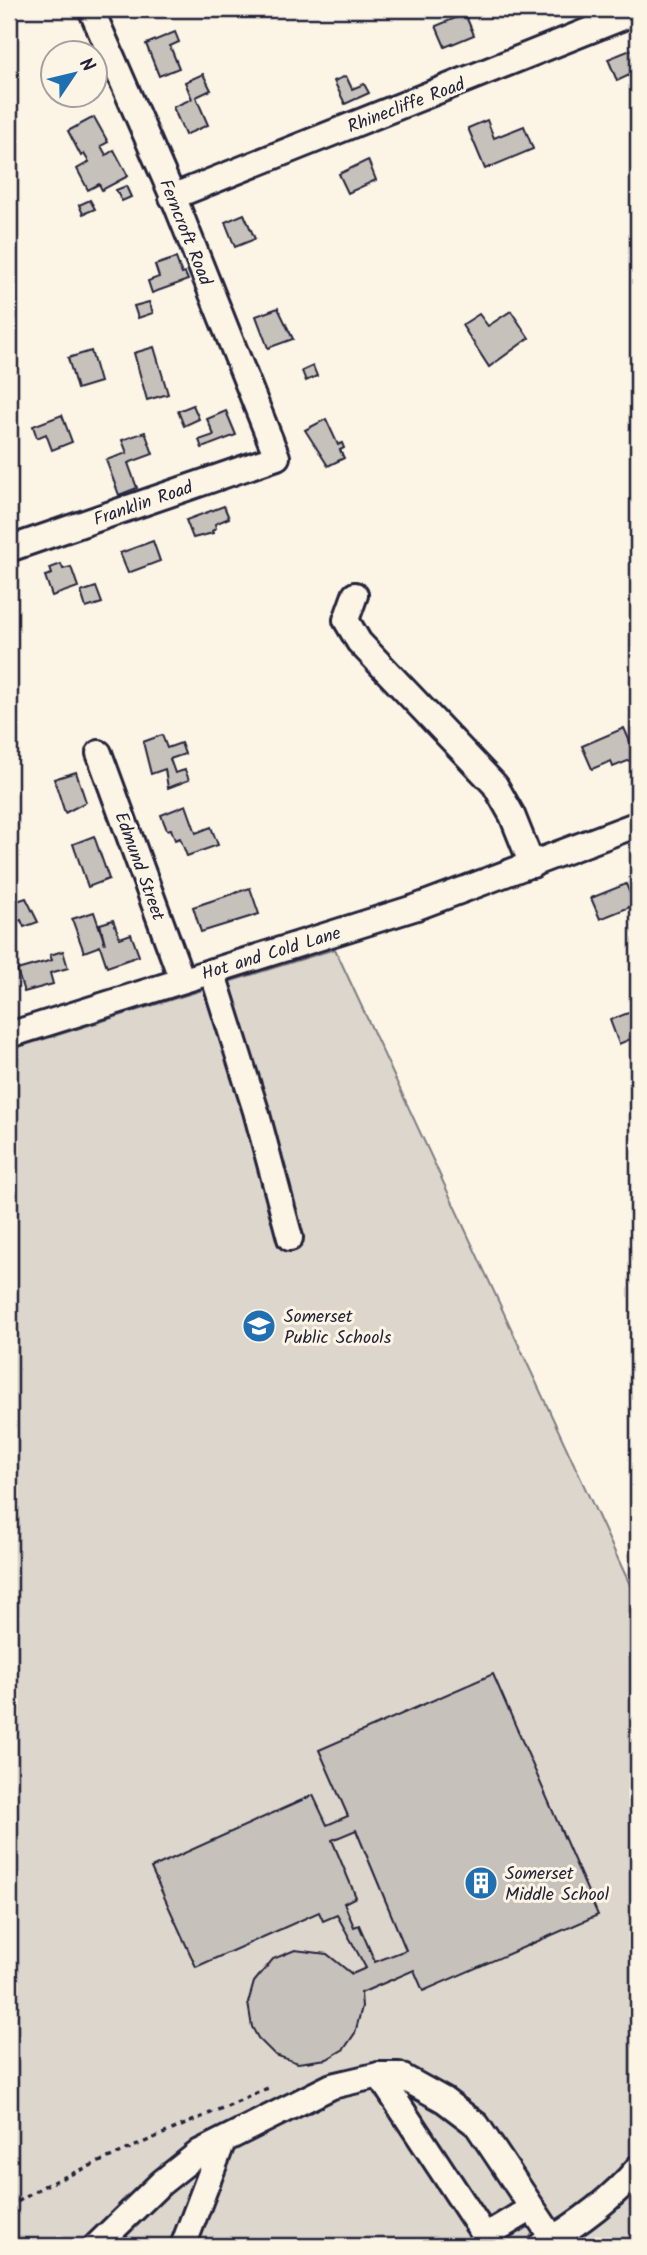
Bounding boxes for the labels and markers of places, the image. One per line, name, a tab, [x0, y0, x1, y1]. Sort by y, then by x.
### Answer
place label: Somerset Public Schools	[284, 1303, 392, 1353]
school or university icon: Somerset Public Schools	[240, 1307, 278, 1345]
place label: Somerset Middle School	[505, 1860, 610, 1910]
building icon: Somerset Middle School	[462, 1864, 500, 1902]

